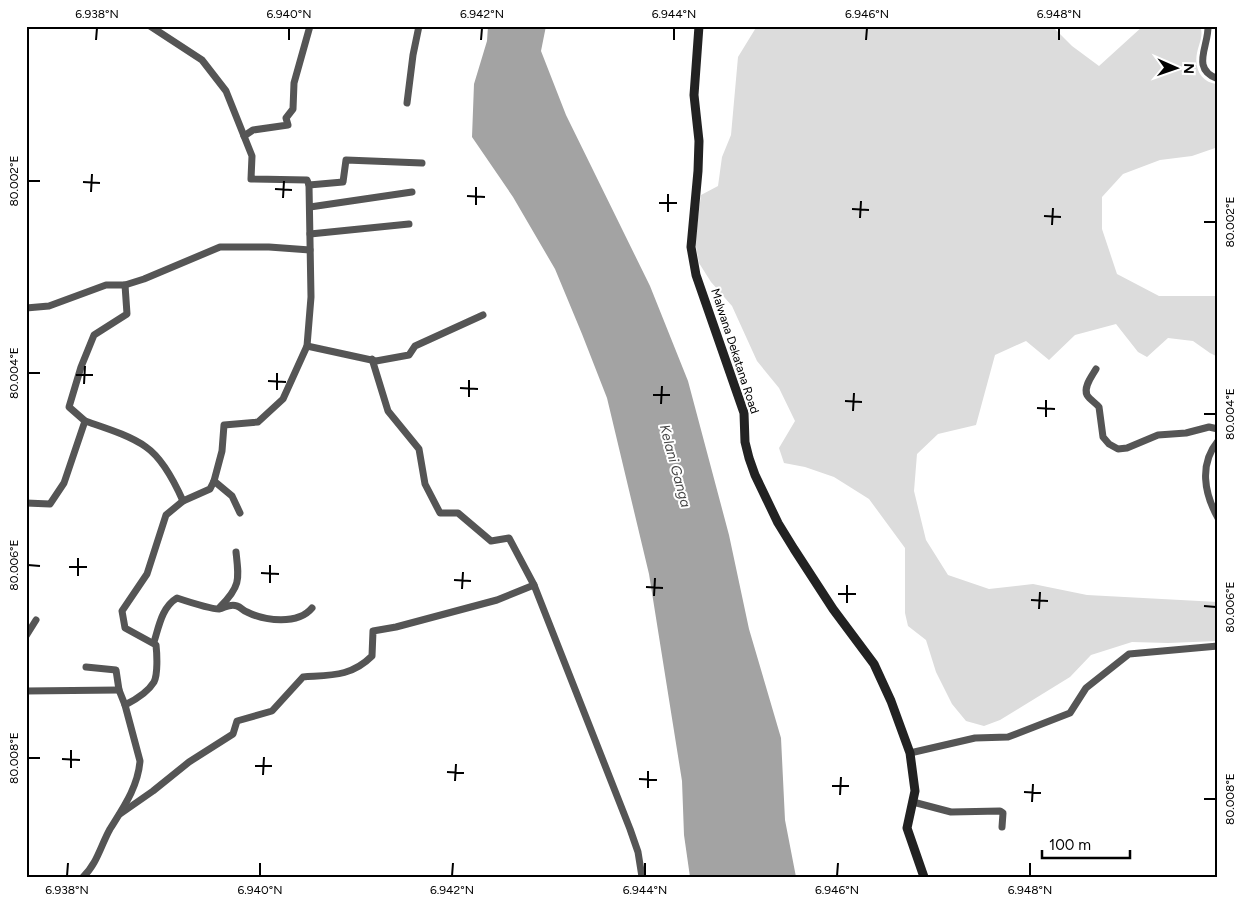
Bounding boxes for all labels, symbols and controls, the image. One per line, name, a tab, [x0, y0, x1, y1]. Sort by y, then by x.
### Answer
text: 6.938°N	[75, 7, 119, 21]
text: 6.940°N	[267, 7, 311, 21]
text: 6.942°N	[460, 7, 504, 21]
text: 6.944°N	[652, 7, 696, 21]
text: 6.946°N	[845, 7, 889, 21]
text: 6.948°N	[1037, 7, 1081, 21]
north arrow	[1152, 42, 1202, 92]
text: N	[1180, 63, 1197, 74]
text: 80.002°E	[7, 155, 21, 207]
text: 80.002°E	[1223, 196, 1237, 248]
street label: Malwana Dekatana Road	[708, 287, 762, 415]
text: 80.004°E	[7, 347, 21, 399]
text: 80.004°E	[1223, 388, 1237, 440]
water label: Kelani Ganga	[656, 423, 694, 509]
text: 80.006°E	[7, 539, 21, 591]
text: 80.006°E	[1223, 581, 1237, 633]
text: 80.008°E	[7, 732, 21, 784]
text: 80.008°E	[1223, 773, 1237, 825]
scale bar	[1042, 828, 1129, 860]
text: 100 m	[1049, 836, 1091, 854]
text: 6.938°N	[45, 883, 89, 897]
text: 6.940°N	[238, 883, 282, 897]
text: 6.942°N	[430, 883, 474, 897]
text: 6.944°N	[623, 883, 667, 897]
text: 6.946°N	[815, 883, 859, 897]
text: 6.948°N	[1008, 883, 1052, 897]

